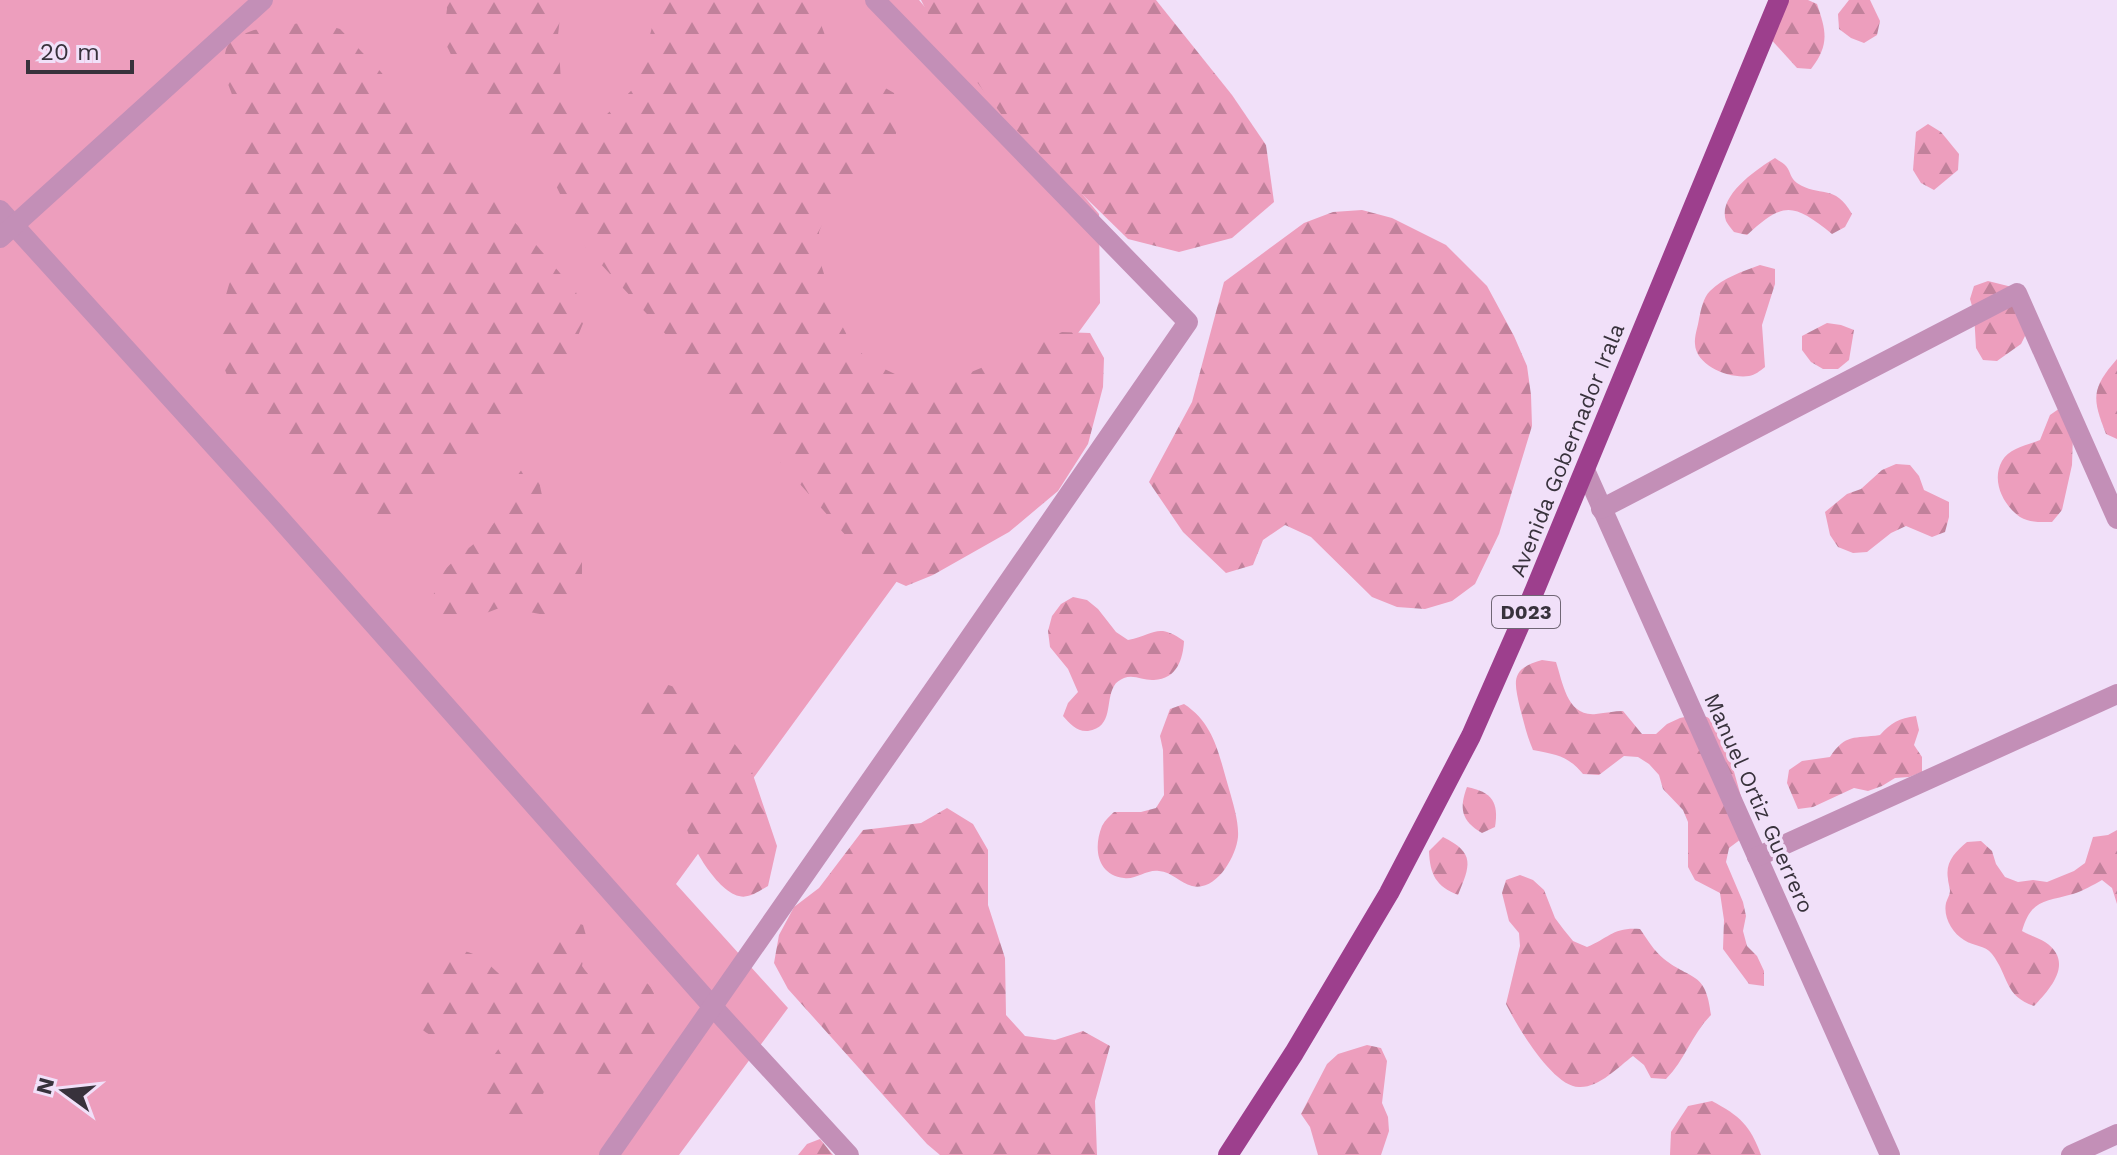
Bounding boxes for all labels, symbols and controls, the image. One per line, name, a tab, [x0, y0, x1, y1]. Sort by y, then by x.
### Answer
scale bar	[28, 24, 132, 74]
text: 20 m	[40, 38, 100, 66]
street label: Avenida Gobernador Irala	[1505, 320, 1629, 580]
road number: D023	[1492, 596, 1560, 628]
street label: Manuel Ortiz Guerrero	[1699, 689, 1819, 917]
north arrow	[24, 1051, 104, 1131]
text: N	[31, 1075, 59, 1097]

